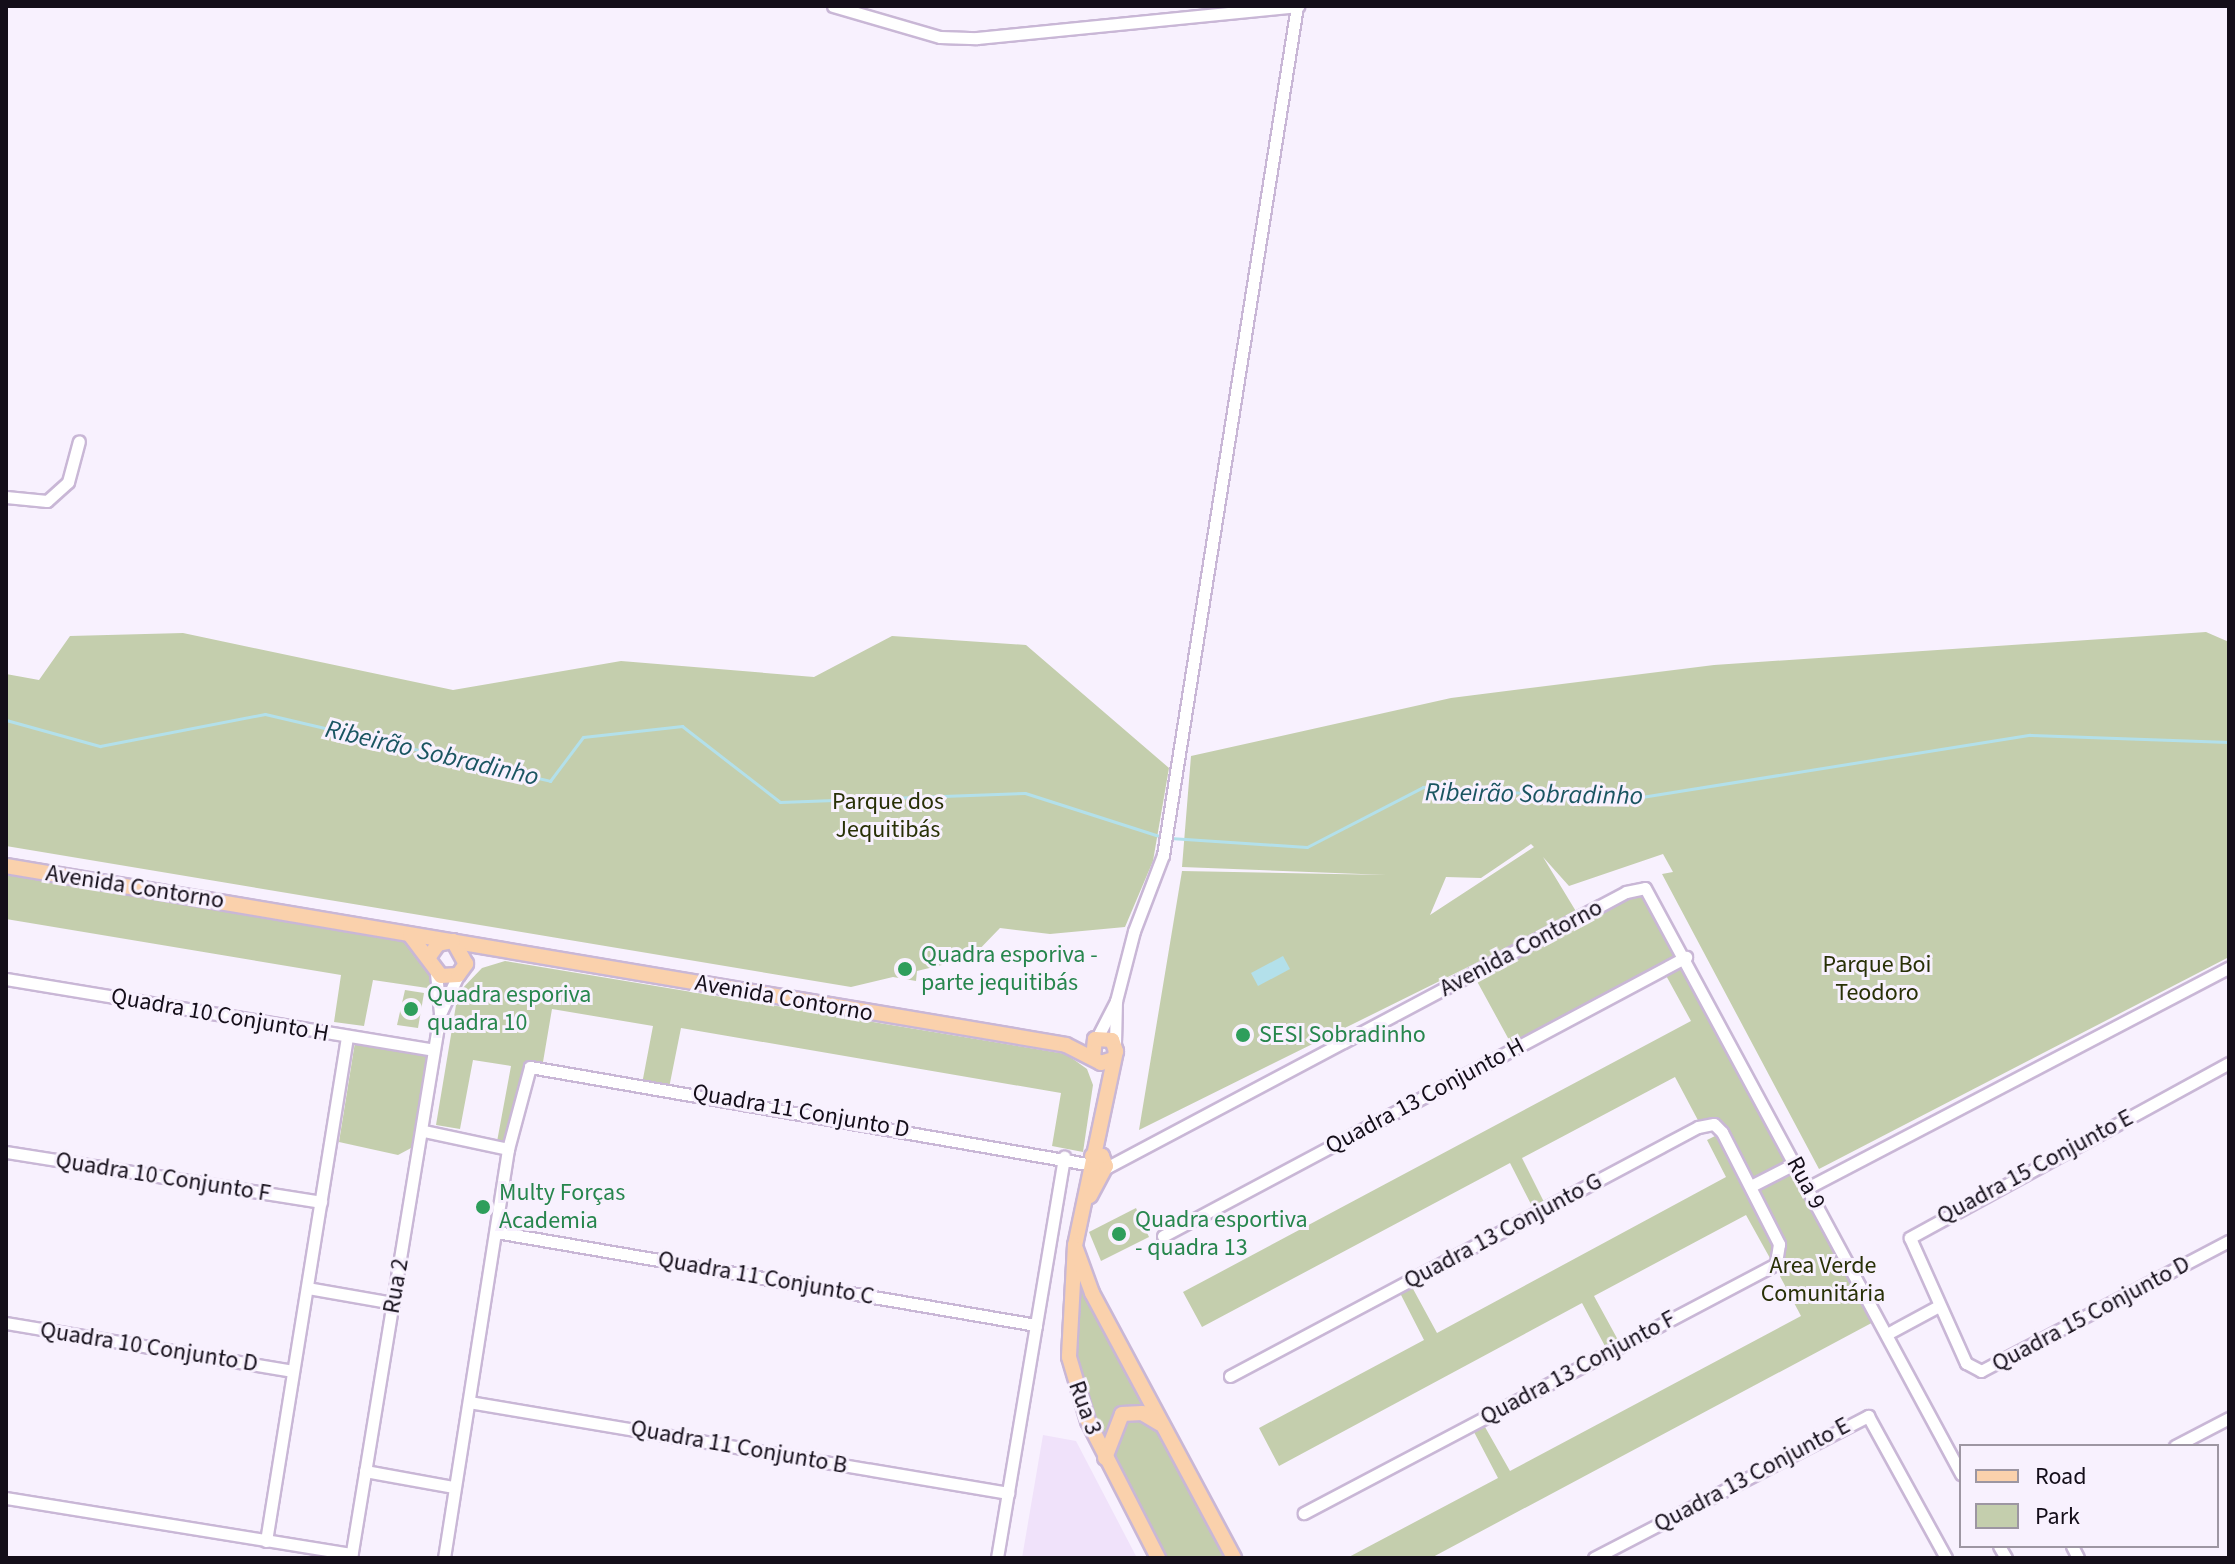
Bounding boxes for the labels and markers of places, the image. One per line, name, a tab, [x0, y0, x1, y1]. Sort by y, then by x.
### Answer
place label: Quadra esporiva - parte jequitibás	[921, 941, 1098, 997]
marker: Quadra esporiva - parte jequitibás	[896, 960, 914, 978]
place label: Quadra esporiva quadra 10	[427, 981, 591, 1037]
marker: Quadra esporiva quadra 10	[402, 1000, 420, 1018]
place label: SESI Sobradinho	[1259, 1021, 1426, 1049]
marker: SESI Sobradinho	[1234, 1026, 1252, 1044]
place label: Multy Forças Academia	[499, 1179, 625, 1235]
marker: Multy Forças Academia	[474, 1198, 492, 1216]
place label: Quadra esportiva - quadra 13	[1135, 1206, 1308, 1262]
marker: Quadra esportiva - quadra 13	[1110, 1225, 1128, 1243]

